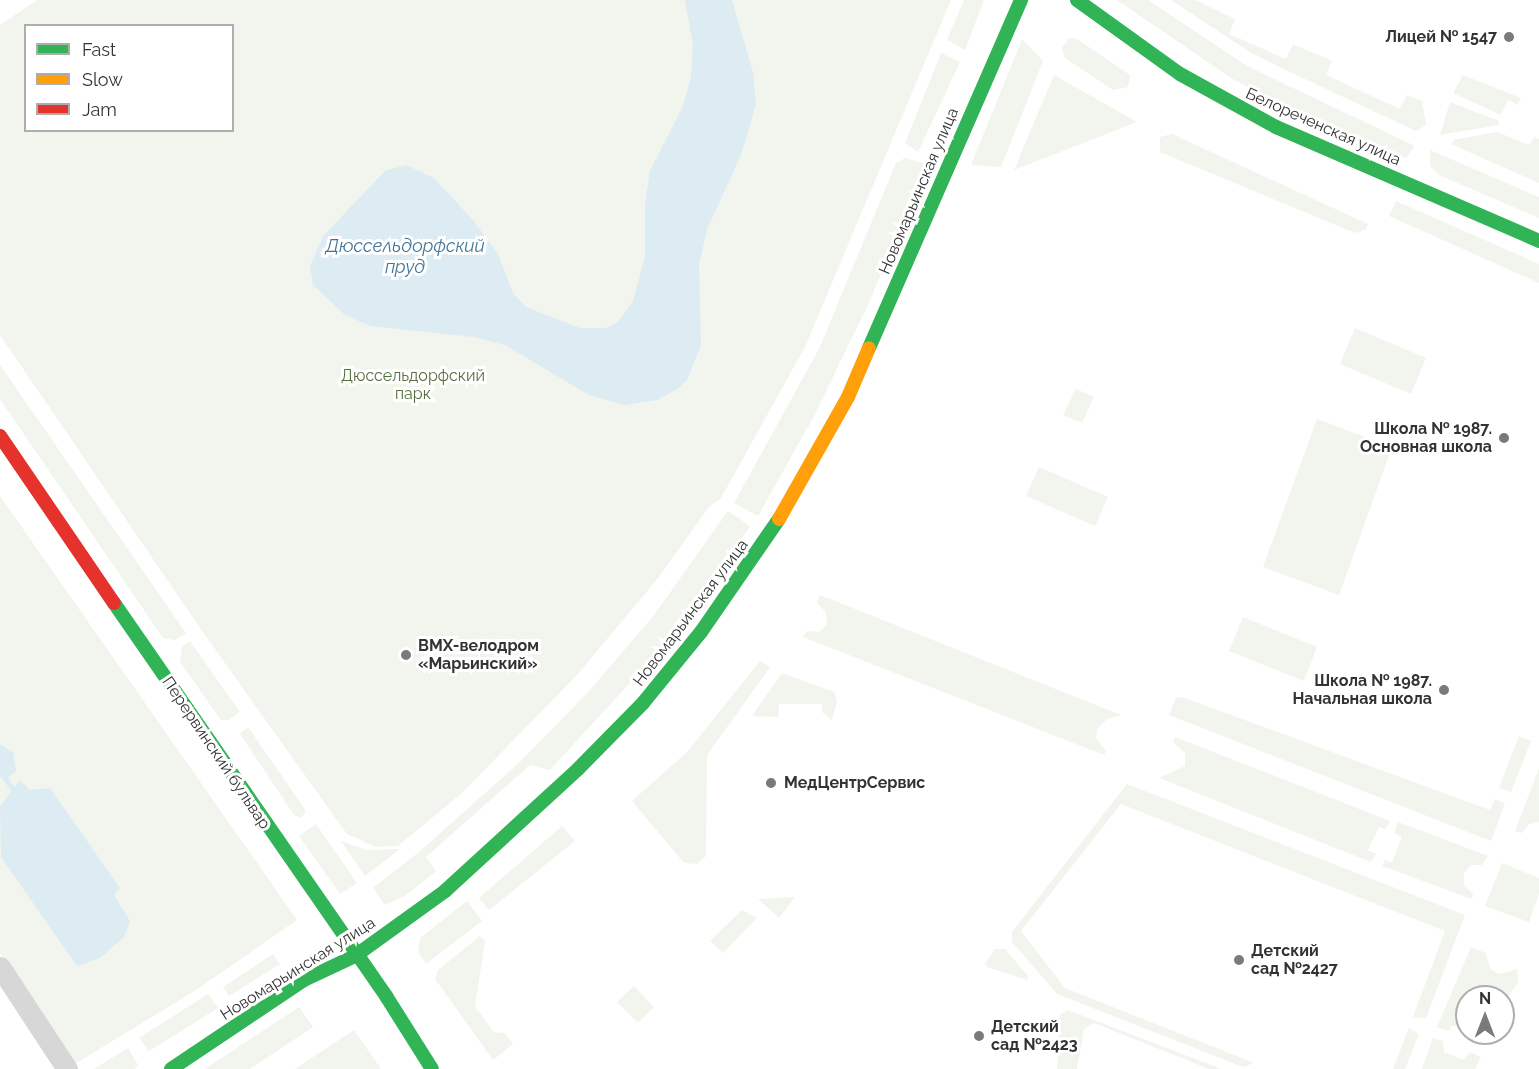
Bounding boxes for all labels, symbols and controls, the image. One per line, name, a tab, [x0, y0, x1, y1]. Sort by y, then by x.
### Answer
legend	[24, 24, 234, 132]
place label: Лицей № 1547	[1385, 27, 1497, 47]
marker: Лицей № 1547	[1502, 30, 1516, 44]
text: Fast	[82, 39, 116, 60]
text: Slow	[82, 69, 123, 90]
street label: Белореченская улица	[1242, 84, 1404, 170]
text: Jam	[82, 99, 117, 120]
street label: Новомарьинская улица	[875, 105, 963, 277]
water label: Дюссельдорфский пруд	[325, 236, 485, 278]
park label: Дюссельдорфский парк	[341, 366, 485, 404]
place label: Школа № 1987. Основная школа	[1360, 419, 1492, 457]
marker: Школа № 1987. Основная школа	[1497, 431, 1511, 445]
street label: Новомарьинская улица	[629, 536, 753, 690]
place label: BMX-велодром «Марьинский»	[418, 636, 539, 674]
marker: BMX-велодром «Марьинский»	[399, 648, 413, 662]
place label: Школа № 1987. Начальная школа	[1293, 671, 1432, 709]
street label: Перервинский бульвар	[158, 673, 274, 833]
marker: Школа № 1987. Начальная школа	[1437, 683, 1451, 697]
place label: МедЦентрСервис	[784, 773, 925, 793]
marker: МедЦентрСервис	[762, 774, 780, 792]
street label: Новомарьинская улица	[217, 913, 379, 1025]
place label: Детский сад №2427	[1251, 941, 1338, 979]
marker: Детский сад №2427	[1232, 953, 1246, 967]
north arrow	[1455, 985, 1515, 1045]
text: N	[1479, 989, 1491, 1008]
place label: Детский сад №2423	[991, 1017, 1078, 1055]
marker: Детский сад №2423	[972, 1029, 986, 1043]

